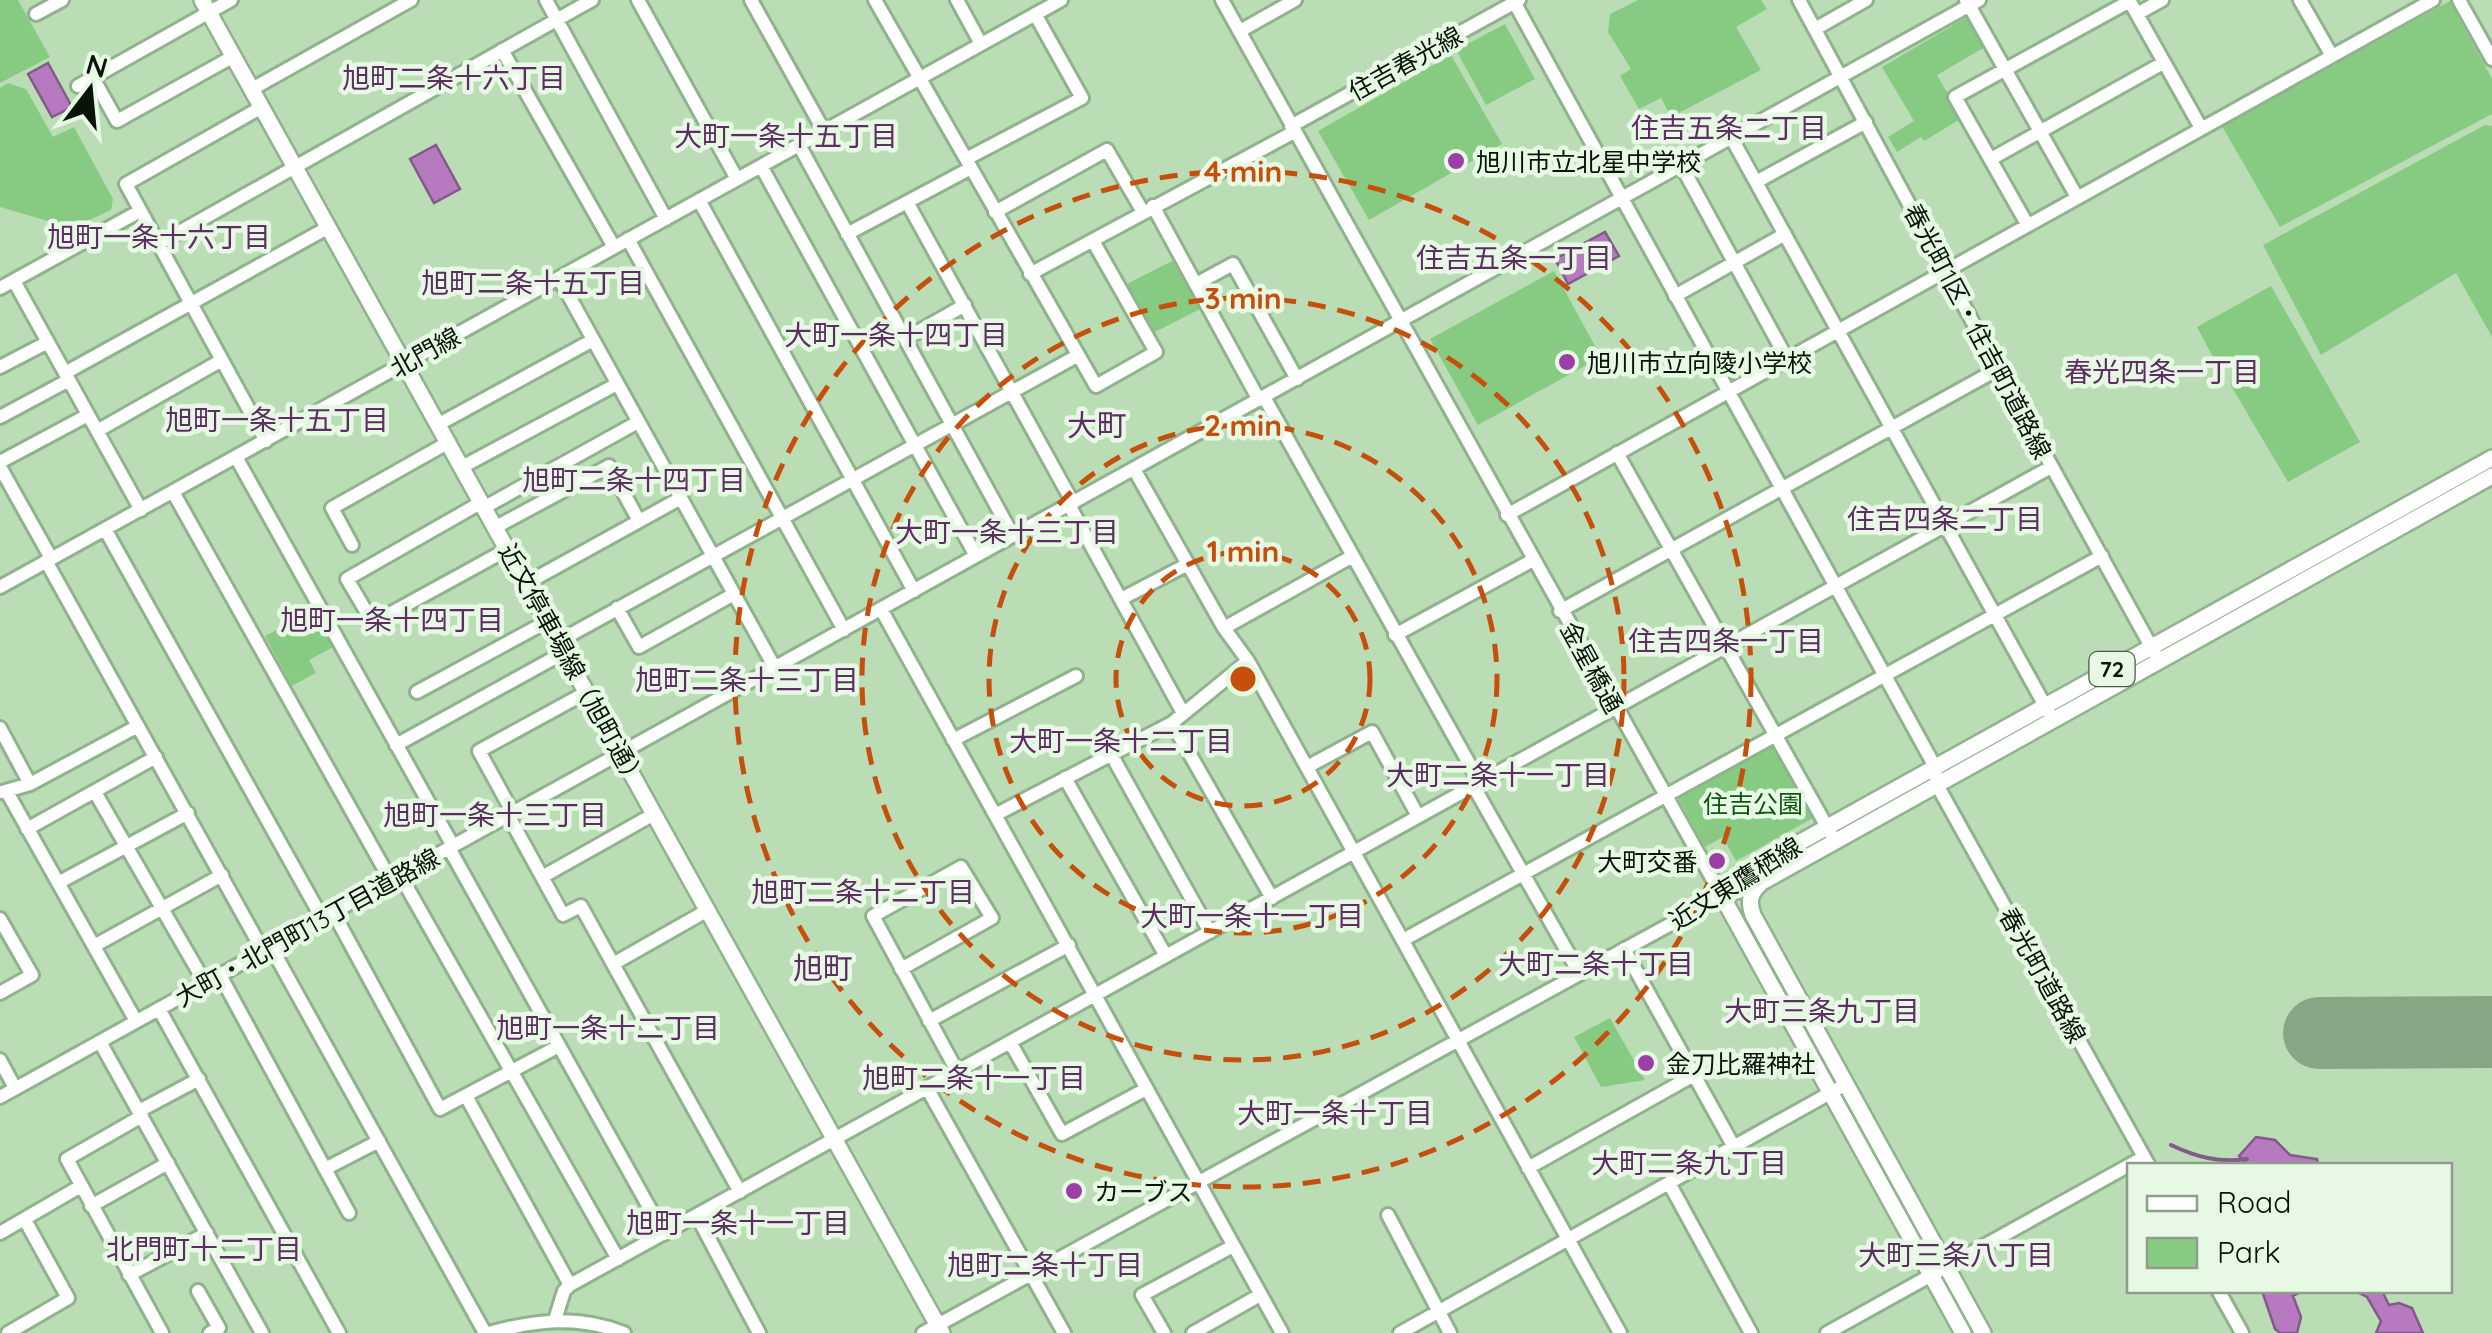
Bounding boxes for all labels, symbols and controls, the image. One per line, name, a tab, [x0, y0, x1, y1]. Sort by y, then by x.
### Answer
street label: 住吉春光線	[1343, 19, 1467, 107]
north arrow	[40, 40, 140, 140]
text: N	[82, 46, 112, 85]
district label: 旭町二条十六丁目	[342, 60, 566, 95]
district label: 住吉五条二丁目	[1631, 110, 1827, 145]
district label: 大町一条十五丁目	[674, 118, 898, 153]
place label: 旭川市立北星中学校	[1476, 146, 1701, 177]
marker: 旭川市立北星中学校	[1445, 150, 1467, 172]
text: 4 min	[1204, 152, 1282, 190]
street label: 春光町1区・住吉町道路線	[1898, 198, 2058, 464]
district label: 旭町一条十六丁目	[47, 219, 271, 254]
district label: 住吉五条一丁目	[1416, 240, 1612, 275]
district label: 旭町二条十五丁目	[421, 265, 645, 300]
text: 3 min	[1204, 279, 1282, 317]
district label: 大町一条十四丁目	[784, 317, 1008, 352]
street label: 北門線	[385, 320, 465, 384]
place label: 旭川市立向陵小学校	[1587, 347, 1812, 378]
marker: 旭川市立向陵小学校	[1556, 351, 1578, 373]
district label: 春光四条一丁目	[2064, 354, 2260, 389]
district label: 旭町一条十五丁目	[165, 402, 389, 437]
district label: 大町	[1067, 406, 1127, 444]
text: 2 min	[1204, 406, 1282, 444]
district label: 旭町二条十四丁目	[522, 462, 746, 497]
district label: 住吉四条二丁目	[1847, 501, 2043, 536]
district label: 大町一条十三丁目	[895, 514, 1119, 549]
text: 1 min	[1207, 532, 1279, 570]
street label: 近文停車場線（旭町通）	[493, 538, 653, 794]
district label: 旭町一条十四丁目	[280, 602, 504, 637]
street label: 金星橋通	[1554, 616, 1630, 718]
district label: 住吉四条一丁目	[1628, 623, 1824, 658]
road number: 72	[2090, 652, 2134, 686]
centre of rings	[1225, 661, 1261, 697]
district label: 旭町二条十三丁目	[635, 662, 859, 697]
district label: 大町一条十二丁目	[1009, 723, 1233, 758]
district label: 大町二条十一丁目	[1386, 757, 1610, 792]
park label: 住吉公園	[1703, 788, 1803, 819]
district label: 旭町一条十三丁目	[383, 797, 607, 832]
street label: 近文東鷹栖線	[1663, 830, 1807, 936]
street label: 大町・北門町13丁目道路線	[169, 841, 445, 1013]
place label: 大町交番	[1597, 846, 1697, 877]
marker: 大町交番	[1706, 850, 1728, 872]
district label: 旭町二条十二丁目	[751, 874, 975, 909]
district label: 大町一条十一丁目	[1140, 898, 1364, 933]
street label: 春光町道路線	[1993, 902, 2093, 1048]
district label: 大町二条十丁目	[1498, 946, 1694, 981]
district label: 旭町	[793, 949, 853, 987]
district label: 大町三条九丁目	[1724, 993, 1920, 1028]
district label: 旭町一条十二丁目	[496, 1010, 720, 1045]
place label: 金刀比羅神社	[1666, 1048, 1816, 1079]
marker: 金刀比羅神社	[1635, 1052, 1657, 1074]
district label: 旭町二条十一丁目	[862, 1060, 1086, 1095]
district label: 大町一条十丁目	[1237, 1095, 1433, 1130]
district label: 大町二条九丁目	[1591, 1145, 1787, 1180]
legend	[2127, 1163, 2452, 1293]
place label: カーブス	[1094, 1176, 1193, 1207]
marker: カーブス	[1063, 1180, 1085, 1202]
text: Road	[2217, 1183, 2291, 1221]
district label: 旭町一条十一丁目	[626, 1205, 850, 1240]
district label: 北門町十二丁目	[106, 1231, 302, 1266]
text: Park	[2217, 1233, 2281, 1271]
district label: 大町三条八丁目	[1858, 1237, 2054, 1272]
district label: 旭町二条十丁目	[947, 1247, 1143, 1282]

